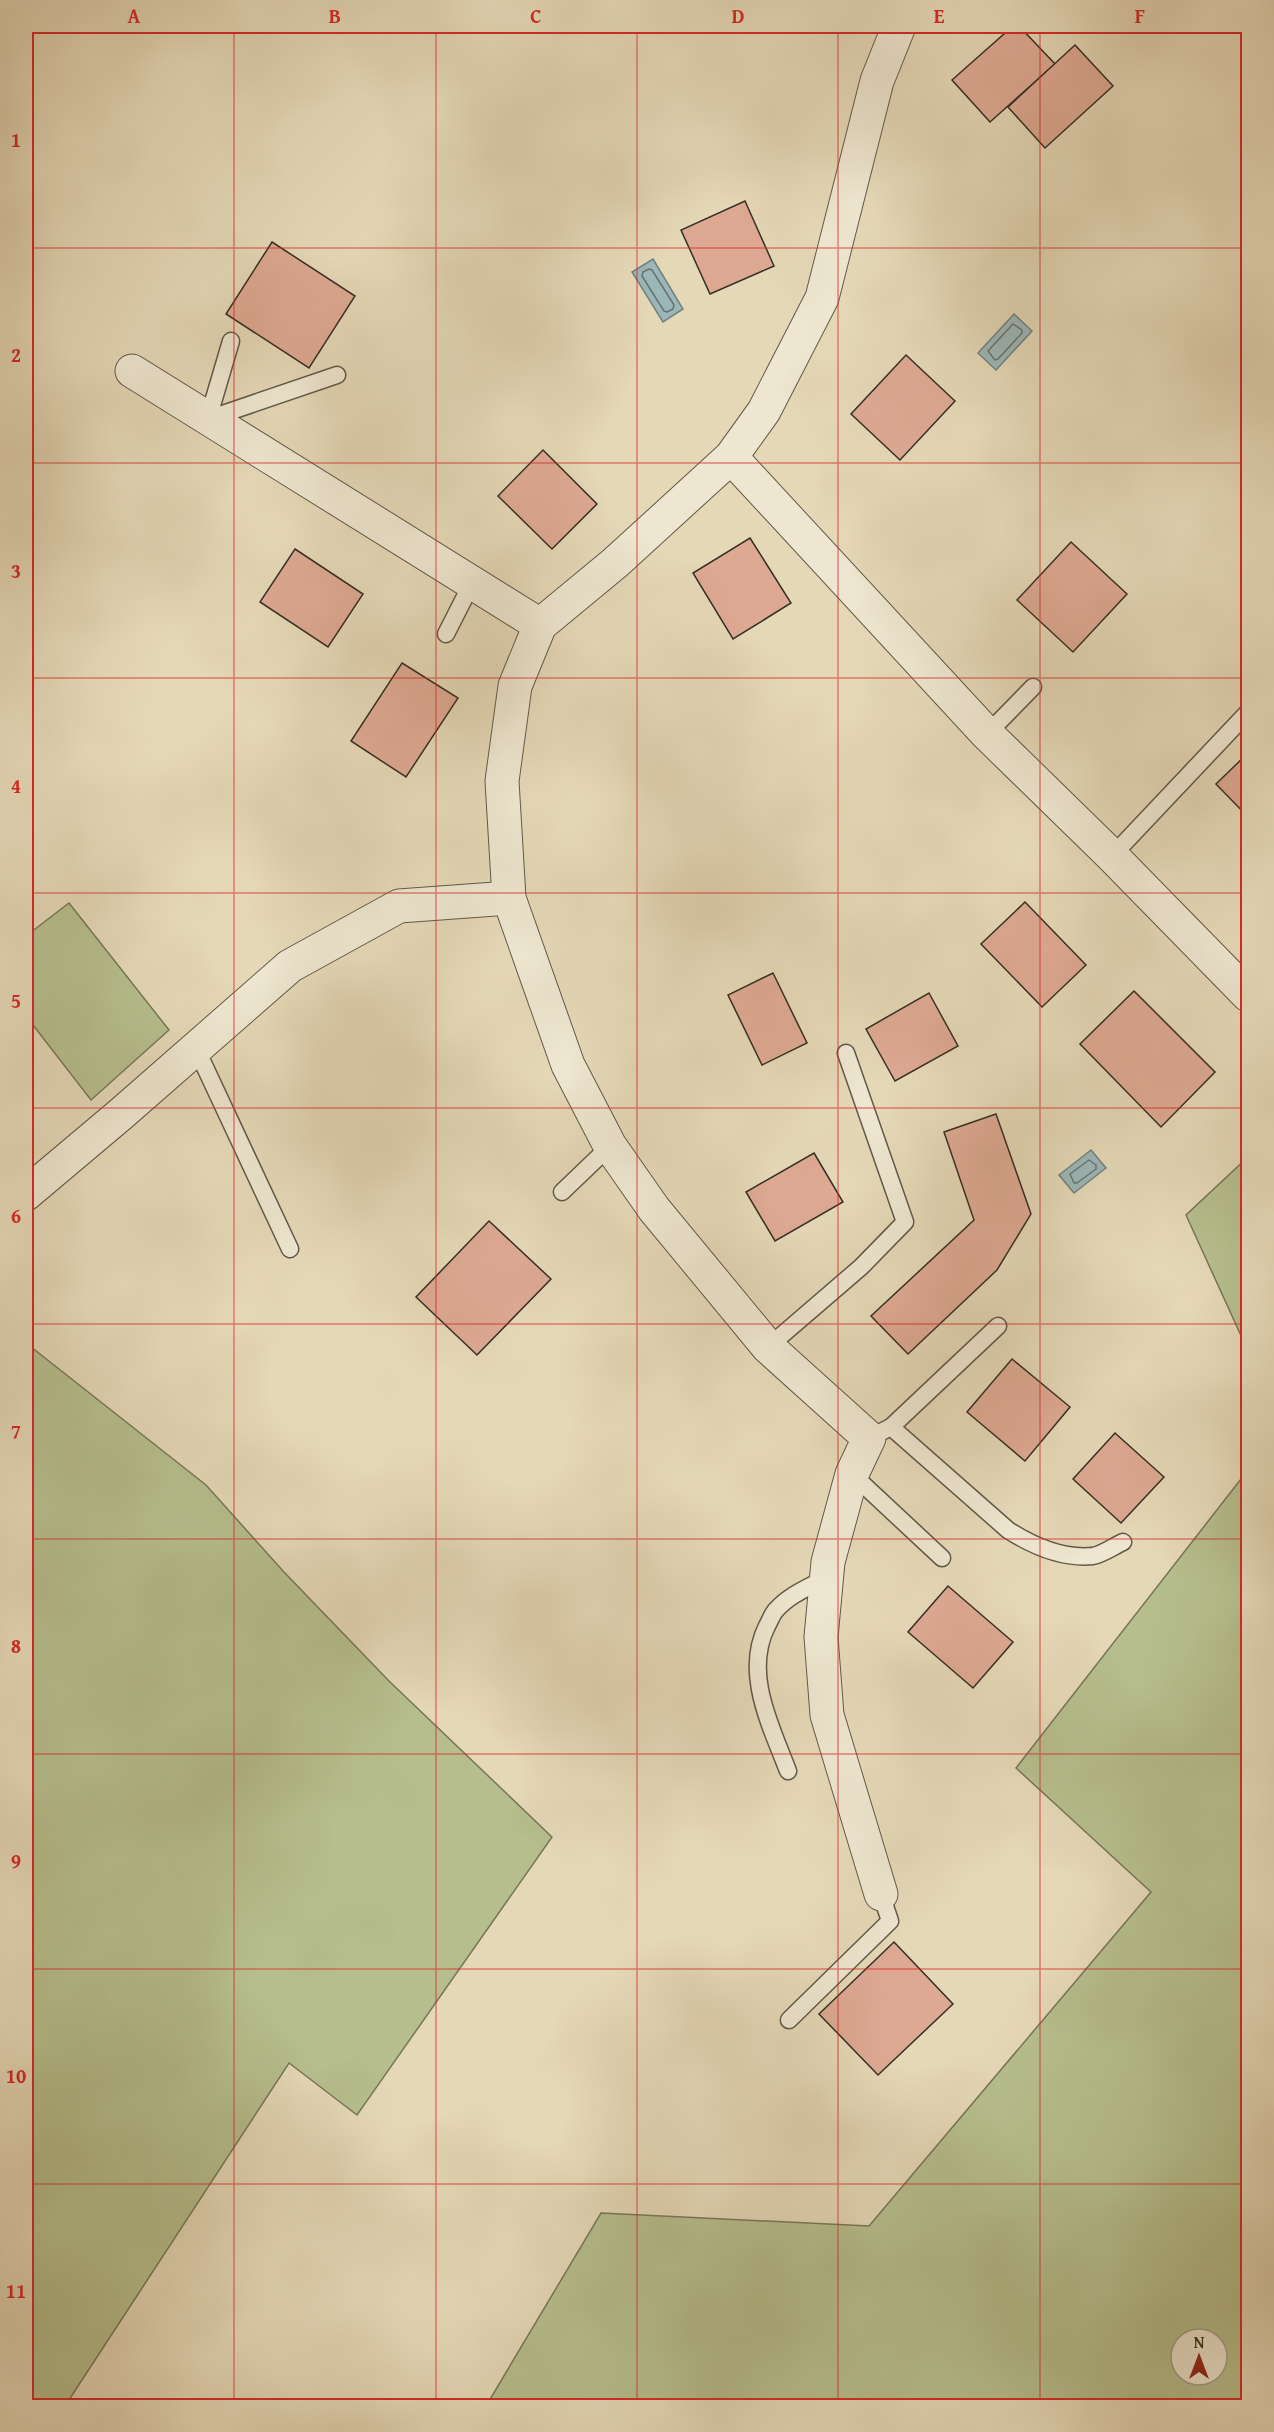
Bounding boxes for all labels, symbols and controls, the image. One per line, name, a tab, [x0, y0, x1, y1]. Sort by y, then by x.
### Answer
text: A	[128, 1, 141, 30]
text: B	[329, 1, 341, 30]
text: C	[530, 1, 542, 30]
text: D	[731, 1, 745, 30]
text: E	[934, 1, 945, 30]
text: F	[1135, 1, 1145, 30]
text: 1	[11, 125, 21, 154]
text: 2	[11, 340, 21, 369]
text: 3	[11, 556, 21, 585]
text: 4	[11, 771, 21, 800]
text: 5	[11, 986, 21, 1015]
text: 6	[11, 1201, 21, 1230]
text: 7	[11, 1416, 21, 1445]
text: 8	[11, 1631, 21, 1660]
text: 9	[11, 1846, 21, 1875]
text: 10	[6, 2061, 26, 2090]
text: 11	[6, 2276, 26, 2305]
north arrow	[1169, 2327, 1229, 2387]
text: N	[1194, 2330, 1205, 2354]

